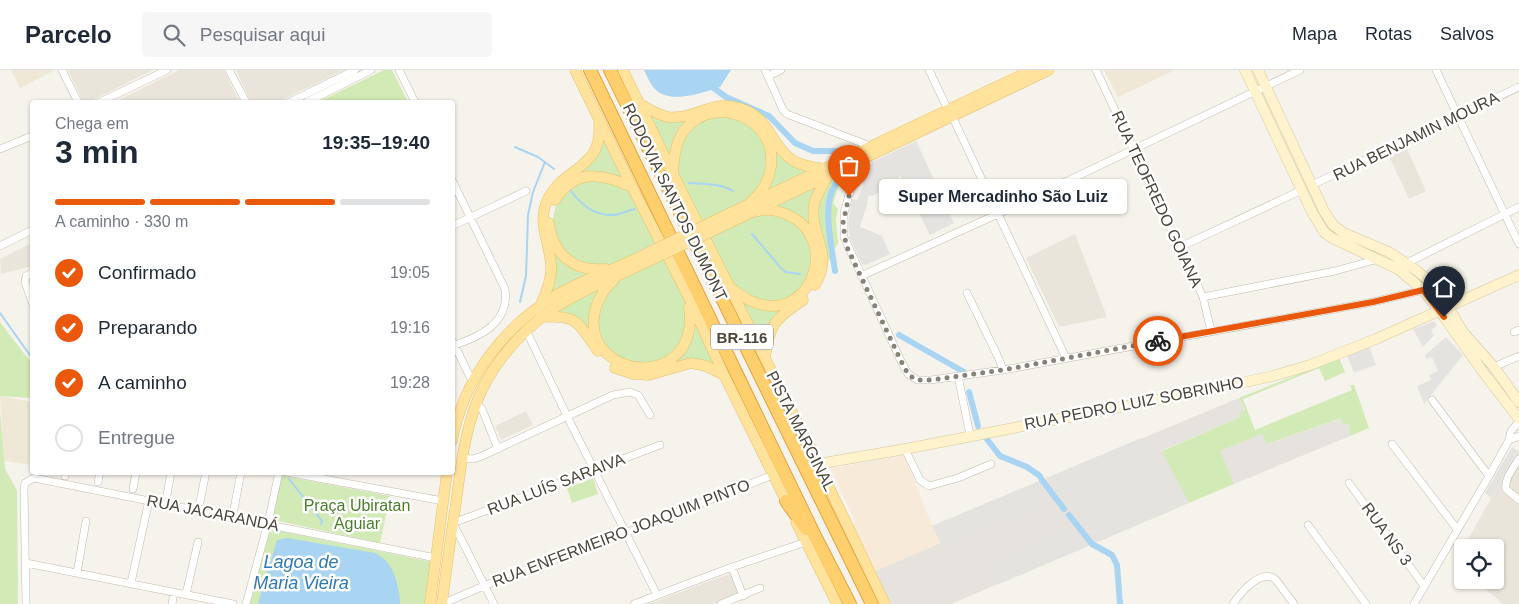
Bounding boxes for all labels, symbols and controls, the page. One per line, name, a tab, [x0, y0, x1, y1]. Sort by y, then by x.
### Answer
search box	[142, 12, 492, 57]
text: Parcelo	[25, 21, 112, 48]
icon: search	[160, 21, 188, 49]
text: Pesquisar aqui	[200, 24, 325, 45]
text: Mapa	[1292, 24, 1337, 44]
text: Rotas	[1365, 24, 1412, 44]
text: Salvos	[1440, 24, 1494, 44]
street label: RUA BENJAMIN MOURA	[1330, 88, 1502, 184]
street label: RODOVIA SANTOS DUMONT	[620, 101, 730, 304]
street label: RUA TEOFREDO GOIANA	[1109, 108, 1206, 290]
text: Chega em	[55, 115, 129, 132]
text: 19:35–19:40	[322, 132, 430, 153]
text: 3 min	[55, 134, 139, 170]
pin	[828, 145, 870, 196]
icon: bag	[835, 152, 863, 180]
callout: Super Mercadinho São Luiz	[879, 178, 1126, 214]
text: Super Mercadinho São Luiz	[898, 188, 1108, 205]
text: A caminho · 330 m	[55, 213, 188, 230]
icon: check	[55, 259, 83, 287]
text: Confirmado	[98, 262, 196, 283]
text: 19:05	[390, 264, 430, 281]
pin	[1423, 266, 1465, 317]
icon: home	[1430, 273, 1458, 301]
icon: check	[55, 314, 83, 342]
courier	[1133, 316, 1183, 366]
text: Preparando	[98, 317, 197, 338]
text: 19:16	[390, 319, 430, 336]
road number: BR-116	[711, 324, 773, 350]
icon: bike	[1144, 327, 1172, 355]
street label: PISTA MARGINAL	[763, 368, 839, 494]
icon: check	[55, 369, 83, 397]
text: A caminho	[98, 372, 187, 393]
street label: RUA PEDRO LUIZ SOBRINHO	[1023, 373, 1245, 433]
text: 19:28	[390, 374, 430, 391]
text: Entregue	[98, 427, 175, 448]
street label: RUA LUÍS SARAIVA	[485, 449, 627, 518]
street label: RUA ENFERMEIRO JOAQUIM PINTO	[490, 476, 752, 590]
street label: RUA JACARANDÁ	[145, 491, 281, 534]
park label: Praça Ubiratan Aguiar	[304, 497, 410, 532]
street label: RUA NS 3	[1359, 500, 1415, 569]
map controls	[1454, 539, 1504, 589]
button: locate	[1454, 539, 1504, 589]
water label: Lagoa de Maria Vieira	[253, 552, 349, 593]

